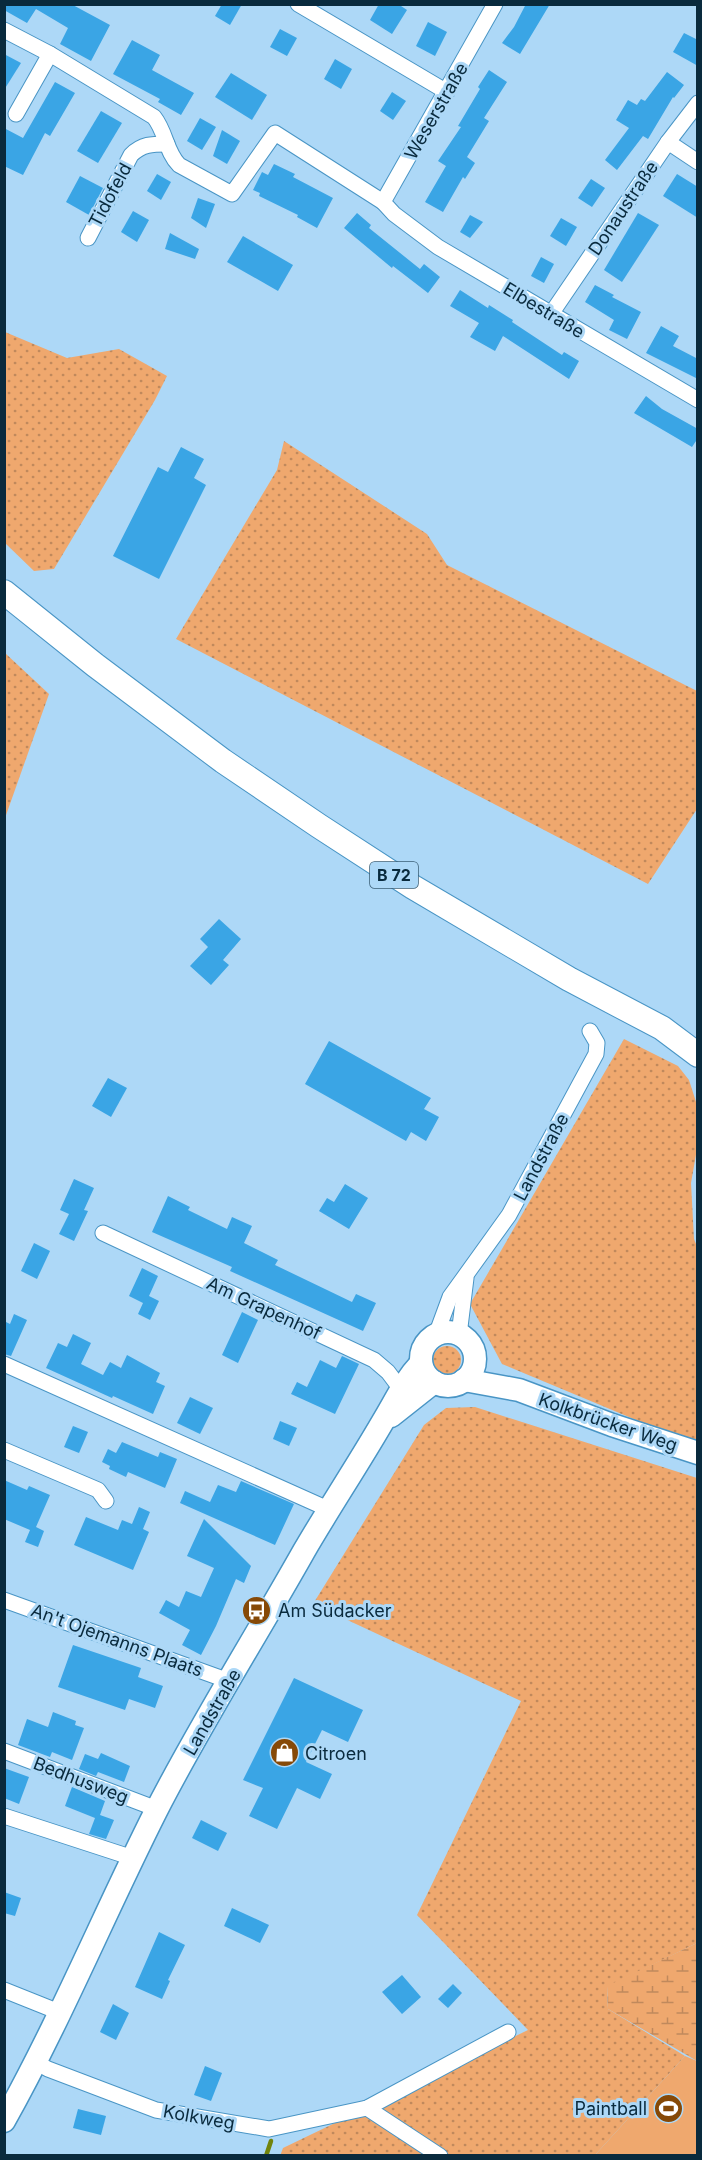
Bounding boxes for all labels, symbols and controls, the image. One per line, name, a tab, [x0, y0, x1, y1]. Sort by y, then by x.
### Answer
street label: Weserstraße	[400, 59, 472, 163]
street label: Donaustraße	[584, 157, 662, 259]
street label: Tidofeld	[84, 159, 136, 231]
street label: Elbestraße	[500, 278, 588, 342]
road number: B 72	[370, 862, 418, 888]
street label: Landstraße	[509, 1110, 573, 1204]
street label: Am Grapenhof	[203, 1272, 325, 1344]
street label: Kolkbrücker Weg	[536, 1388, 680, 1456]
bus stop icon: Am Südacker	[241, 1594, 273, 1626]
street label: An't Ojemanns Plaats	[28, 1599, 206, 1681]
place label: Am Südacker	[278, 1600, 392, 1621]
street label: Landstraße	[179, 1665, 245, 1759]
shop icon: Citroen	[268, 1737, 300, 1769]
place label: Citroen	[305, 1743, 367, 1764]
street label: Bedhusweg	[31, 1752, 131, 1808]
sports icon: Paintball	[652, 2092, 684, 2124]
place label: Paintball	[574, 2098, 647, 2119]
street label: Kolkweg	[162, 2100, 236, 2134]

